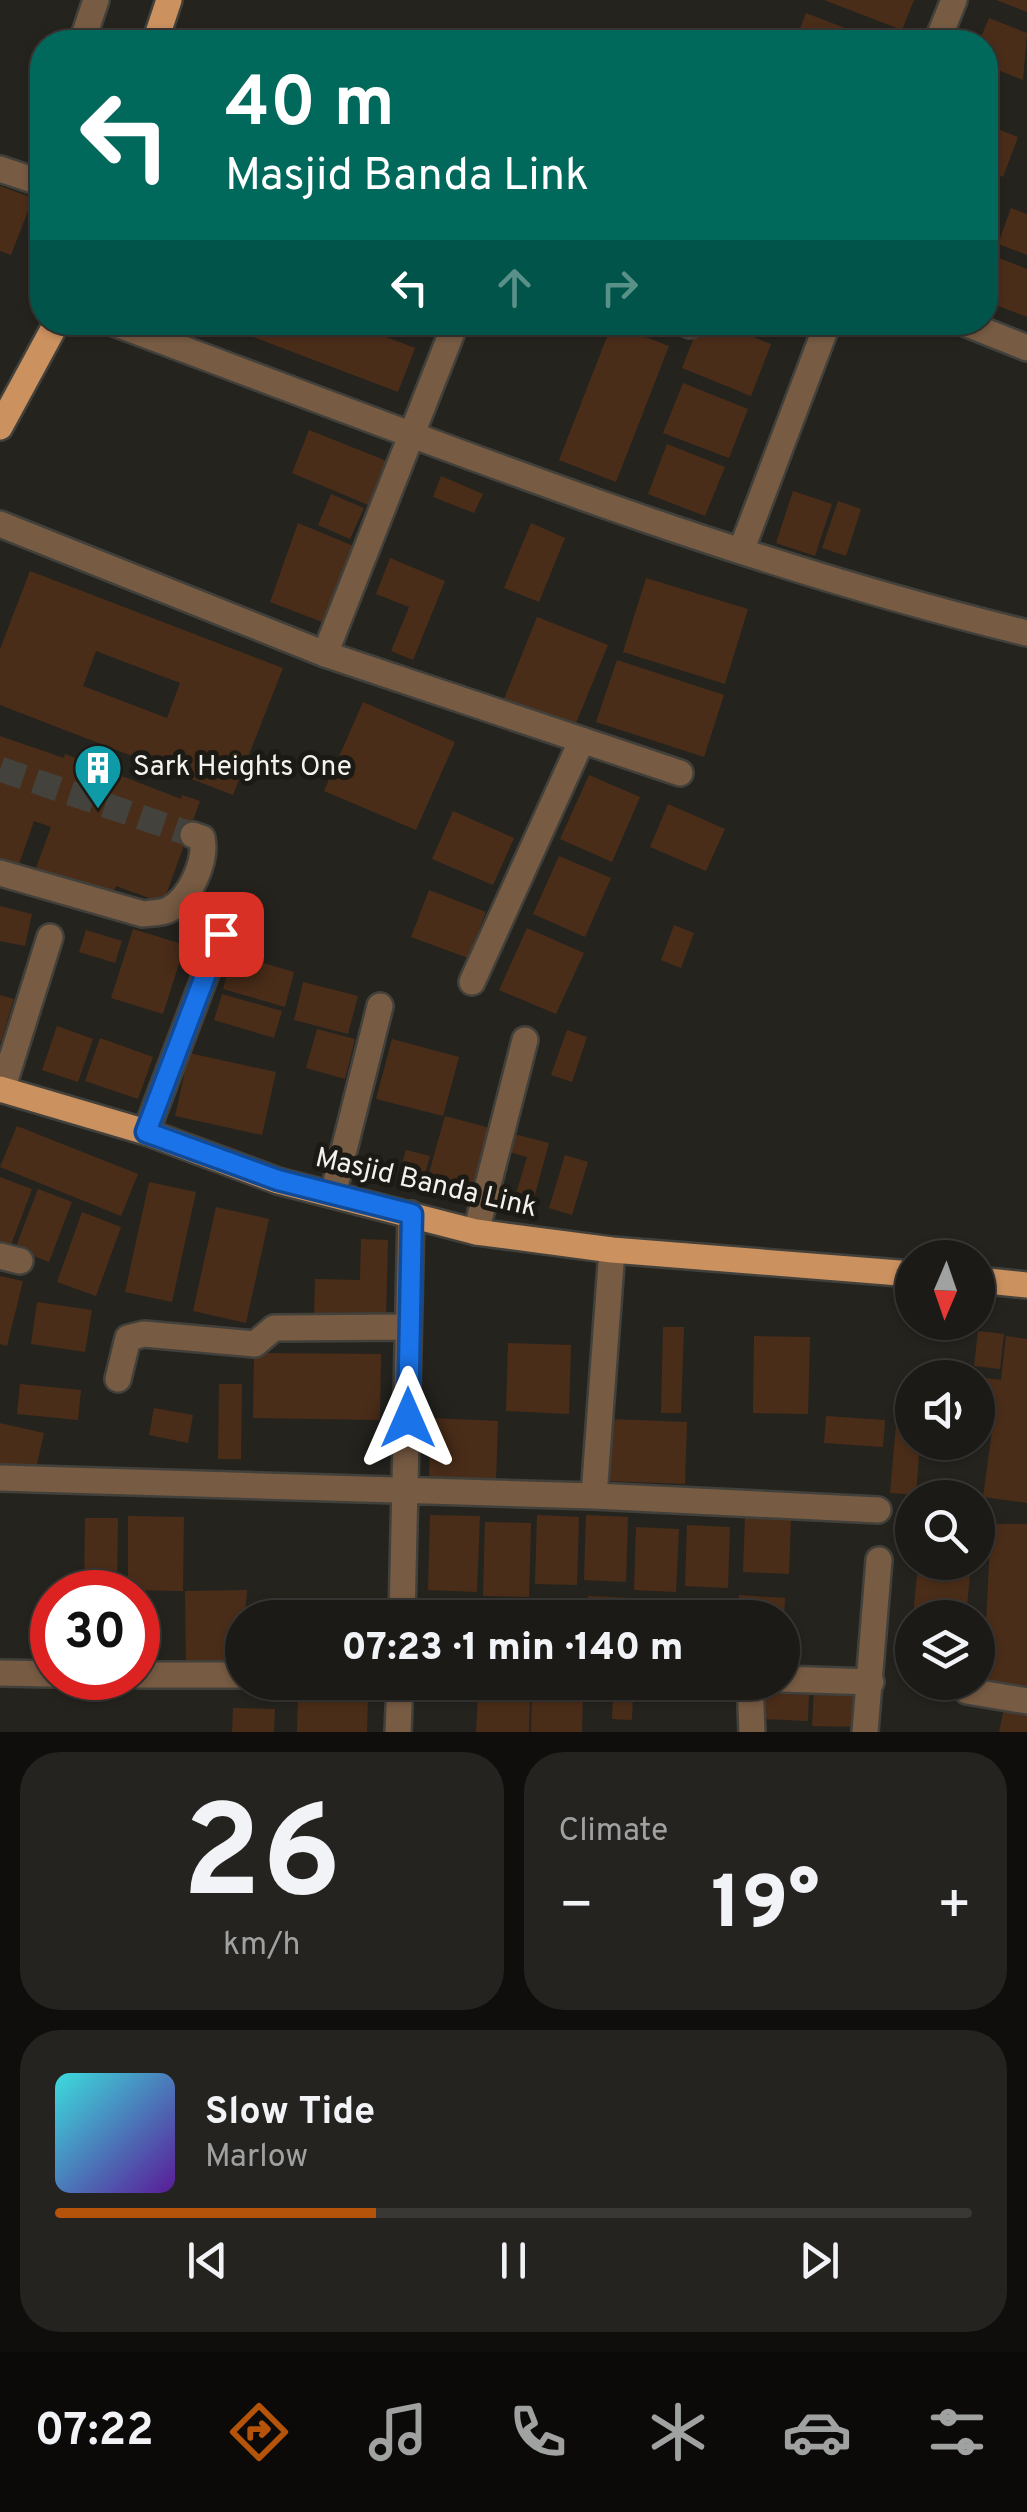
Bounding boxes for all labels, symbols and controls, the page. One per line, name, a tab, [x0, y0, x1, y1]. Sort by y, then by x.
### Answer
text: 40 m	[225, 62, 395, 151]
icon: left	[60, 70, 190, 200]
text: Masjid Banda Link	[225, 149, 589, 206]
icon: left	[382, 260, 437, 315]
icon: ahead	[487, 260, 542, 315]
icon: right	[592, 260, 647, 315]
building icon: Sark Heights One	[72, 742, 124, 810]
place label: Sark Heights One	[133, 750, 352, 786]
pin	[179, 892, 264, 977]
icon: arrive	[194, 907, 249, 962]
street label: Masjid Banda Link	[312, 1141, 540, 1227]
north arrow	[895, 1240, 995, 1340]
map controls	[895, 1240, 995, 1700]
button: sound	[895, 1360, 995, 1460]
position arrow	[356, 1366, 460, 1470]
button: search	[895, 1480, 995, 1580]
speed limit sign: 30	[30, 1570, 160, 1700]
button: layers	[895, 1600, 995, 1700]
text: 07:23 · 1 min · 140 m	[342, 1625, 683, 1674]
text: 26	[182, 1778, 341, 1943]
text: Climate	[559, 1812, 668, 1852]
text: 19°	[711, 1860, 820, 1955]
text: −	[559, 1873, 594, 1943]
text: +	[937, 1873, 972, 1943]
text: km/h	[223, 1926, 301, 1966]
text: Slow Tide	[205, 2089, 375, 2138]
text: Marlow	[205, 2138, 308, 2178]
icon: previous	[180, 2233, 235, 2288]
icon: pause	[486, 2233, 541, 2288]
icon: next	[792, 2233, 847, 2288]
icon: directions	[224, 2397, 294, 2467]
icon: music	[363, 2397, 433, 2467]
icon: phone	[503, 2397, 573, 2467]
icon: climate	[643, 2397, 713, 2467]
icon: car	[782, 2397, 852, 2467]
icon: filters	[922, 2397, 992, 2467]
text: 07:22	[35, 2404, 154, 2461]

